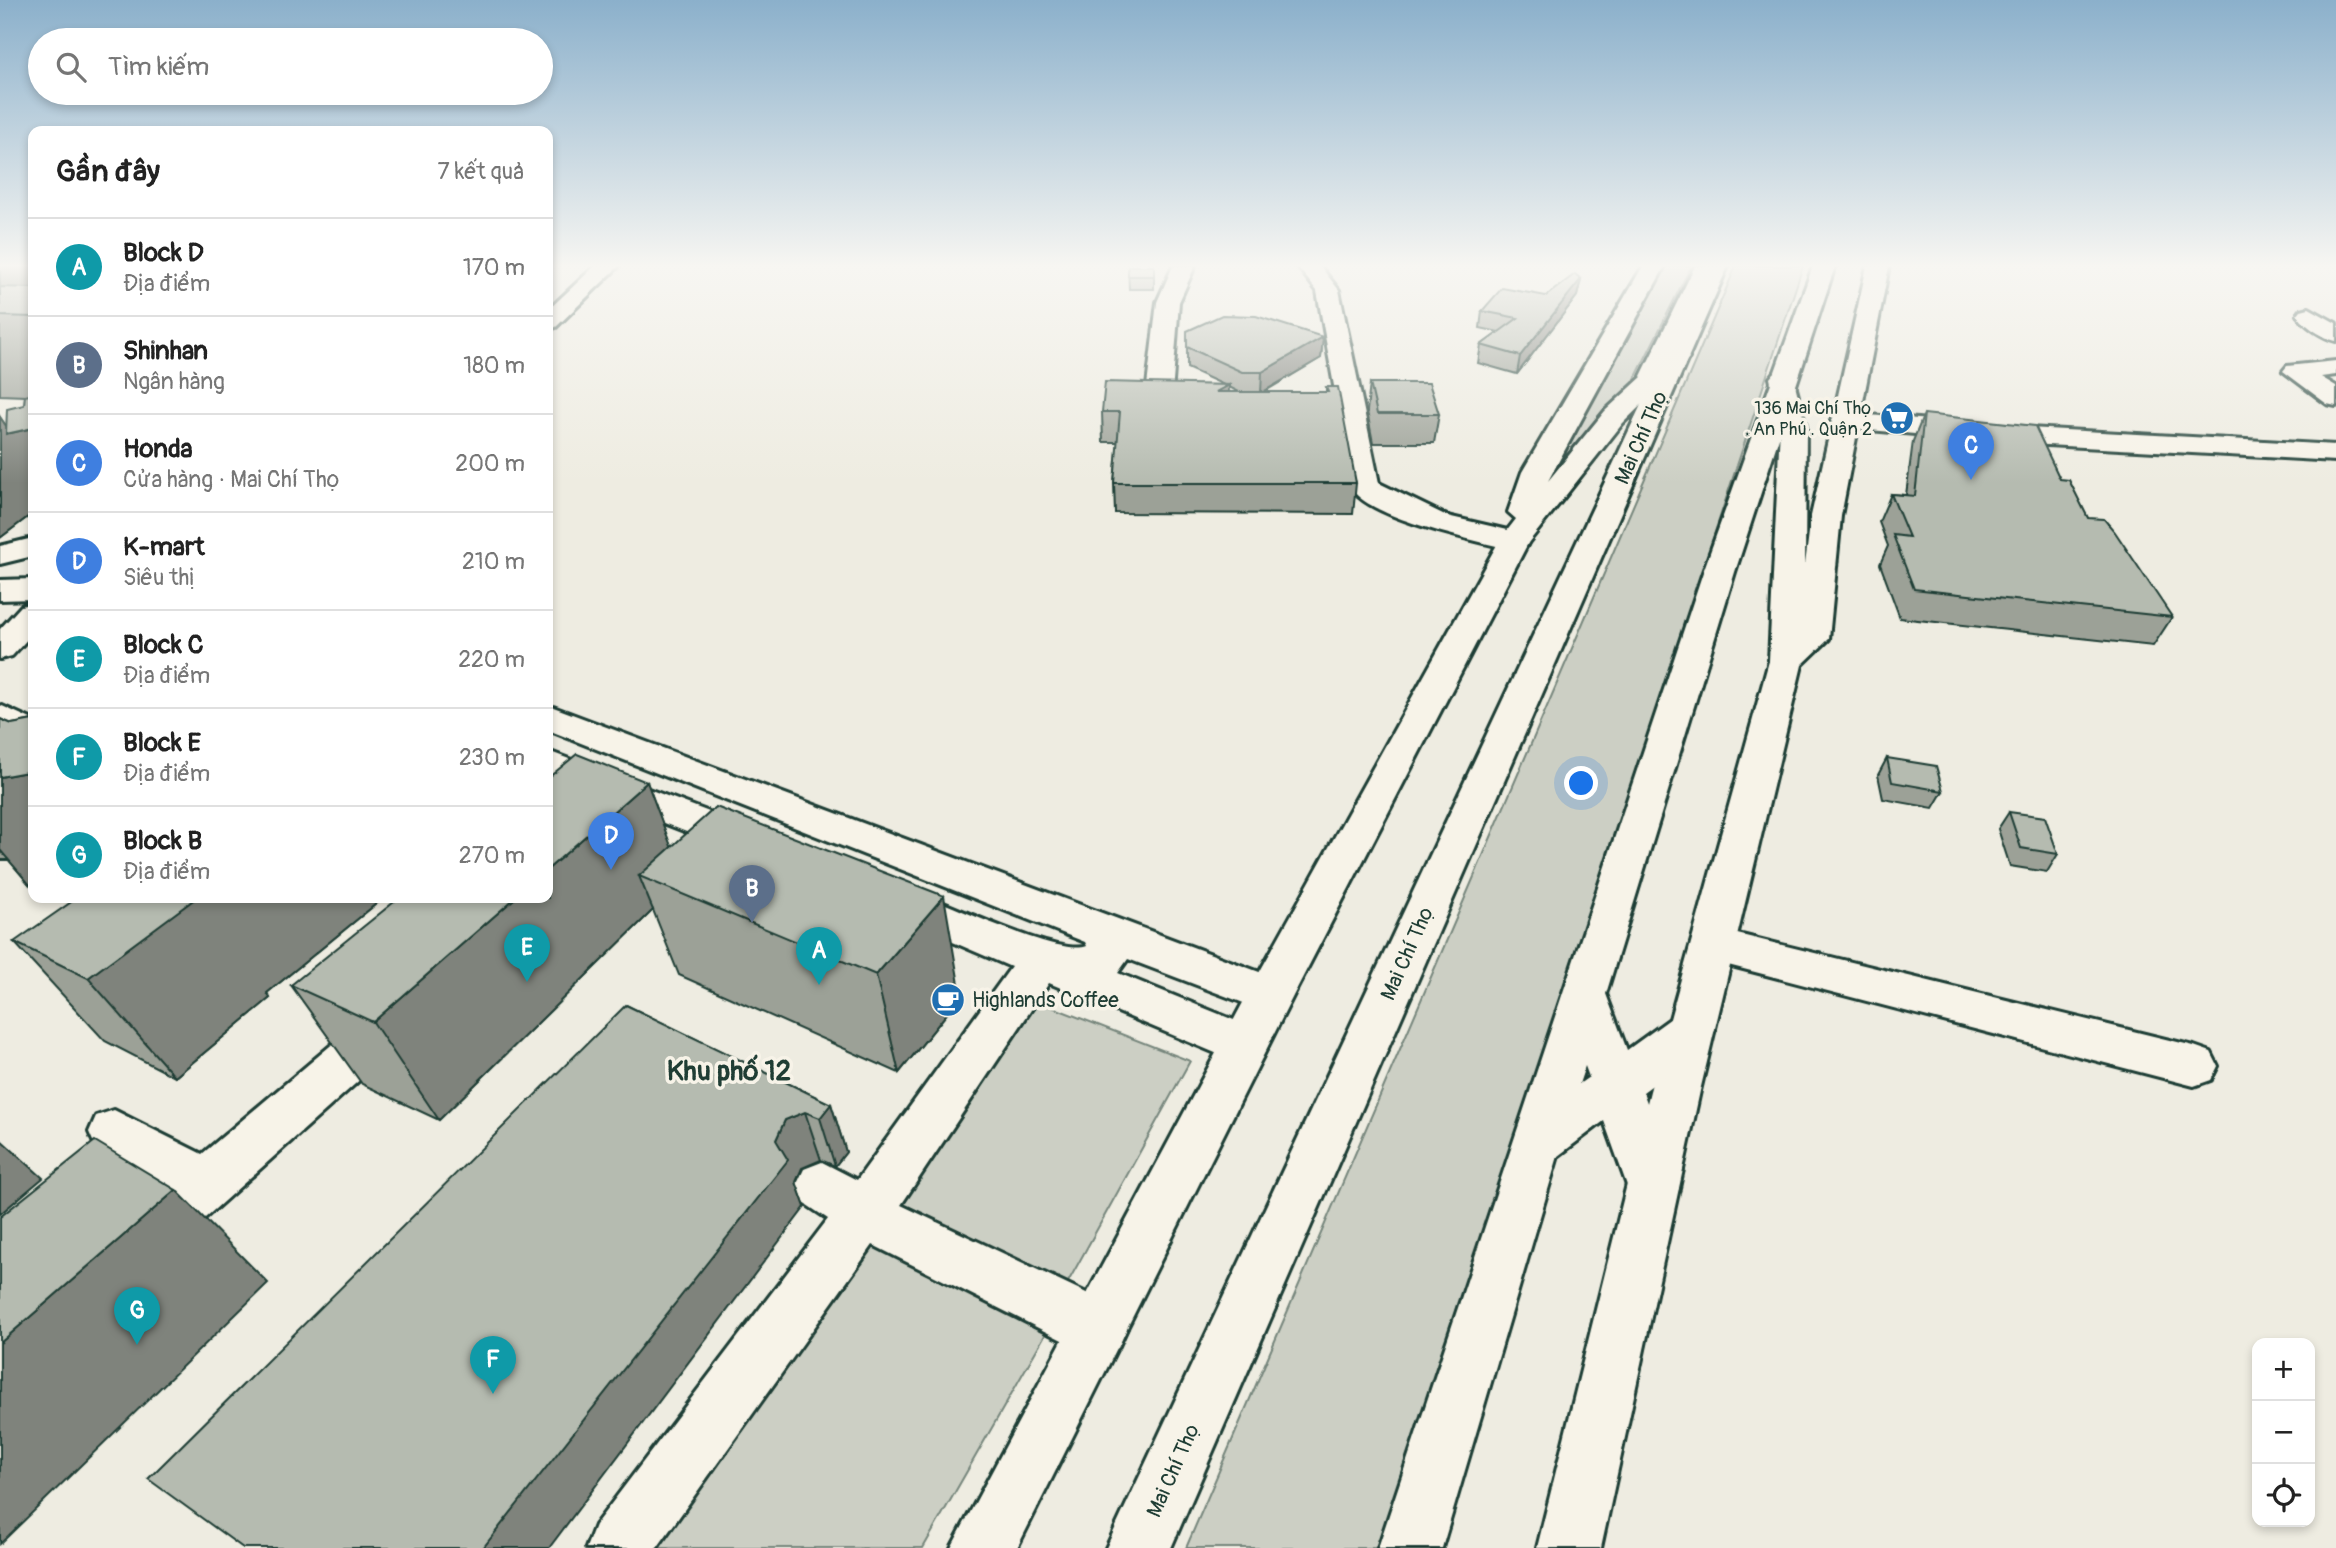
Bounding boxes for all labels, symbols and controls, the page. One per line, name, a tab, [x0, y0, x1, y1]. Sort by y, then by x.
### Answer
search box	[28, 28, 553, 105]
icon: search	[52, 48, 90, 86]
text: Tìm kiếm	[108, 51, 209, 83]
text: Gần đây	[56, 153, 160, 190]
text: 7 kết quả	[438, 157, 525, 186]
text: Block D	[123, 237, 204, 269]
text: A	[72, 253, 86, 282]
text: 170 m	[463, 253, 525, 282]
text: Địa điểm	[123, 269, 210, 298]
text: Shinhan	[123, 335, 208, 367]
text: B	[72, 351, 86, 380]
text: 180 m	[463, 351, 525, 380]
text: Ngân hàng	[123, 367, 225, 396]
street label: Mai Chí Thọ	[1609, 386, 1674, 489]
place label: 136 Mai Chí Thọ . An Phú . Quận 2	[1745, 397, 1872, 441]
supermarket icon: 136 Mai Chí Thọ . An Phú . Quận 2	[1878, 399, 1916, 437]
pin: C	[1948, 422, 1994, 480]
text: Honda	[123, 433, 193, 465]
text: C	[72, 449, 86, 478]
text: 200 m	[455, 449, 525, 478]
text: Cửa hàng · Mai Chí Thọ	[123, 465, 340, 494]
text: K-mart	[123, 531, 205, 563]
text: D	[72, 547, 86, 576]
text: 210 m	[462, 547, 525, 576]
text: Siêu thị	[123, 563, 195, 592]
text: Block C	[123, 629, 204, 661]
text: E	[73, 645, 85, 674]
text: 220 m	[458, 645, 525, 674]
text: Địa điểm	[123, 661, 210, 690]
text: Block E	[123, 727, 201, 759]
text: F	[72, 743, 86, 772]
text: 230 m	[459, 743, 525, 772]
text: Địa điểm	[123, 759, 210, 788]
your location	[1564, 766, 1598, 800]
pin: D	[588, 812, 634, 870]
text: Block B	[123, 825, 202, 857]
text: G	[71, 841, 87, 870]
text: 270 m	[459, 841, 525, 870]
text: Địa điểm	[123, 857, 210, 886]
pin: B	[729, 865, 775, 923]
street label: Mai Chí Thọ	[1375, 902, 1440, 1005]
pin: E	[504, 924, 550, 982]
pin: A	[796, 927, 842, 985]
cafe icon: Highlands Coffee	[929, 981, 967, 1019]
place label: Highlands Coffee	[972, 987, 1119, 1014]
district label: Khu phố 12	[667, 1054, 791, 1089]
pin: G	[114, 1287, 160, 1345]
pin: F	[470, 1336, 516, 1394]
map controls	[2252, 1338, 2315, 1527]
button: +	[2252, 1338, 2315, 1401]
button: −	[2252, 1401, 2315, 1464]
street label: Mai Chí Thọ	[1141, 1419, 1206, 1522]
button: locate	[2252, 1464, 2315, 1527]

